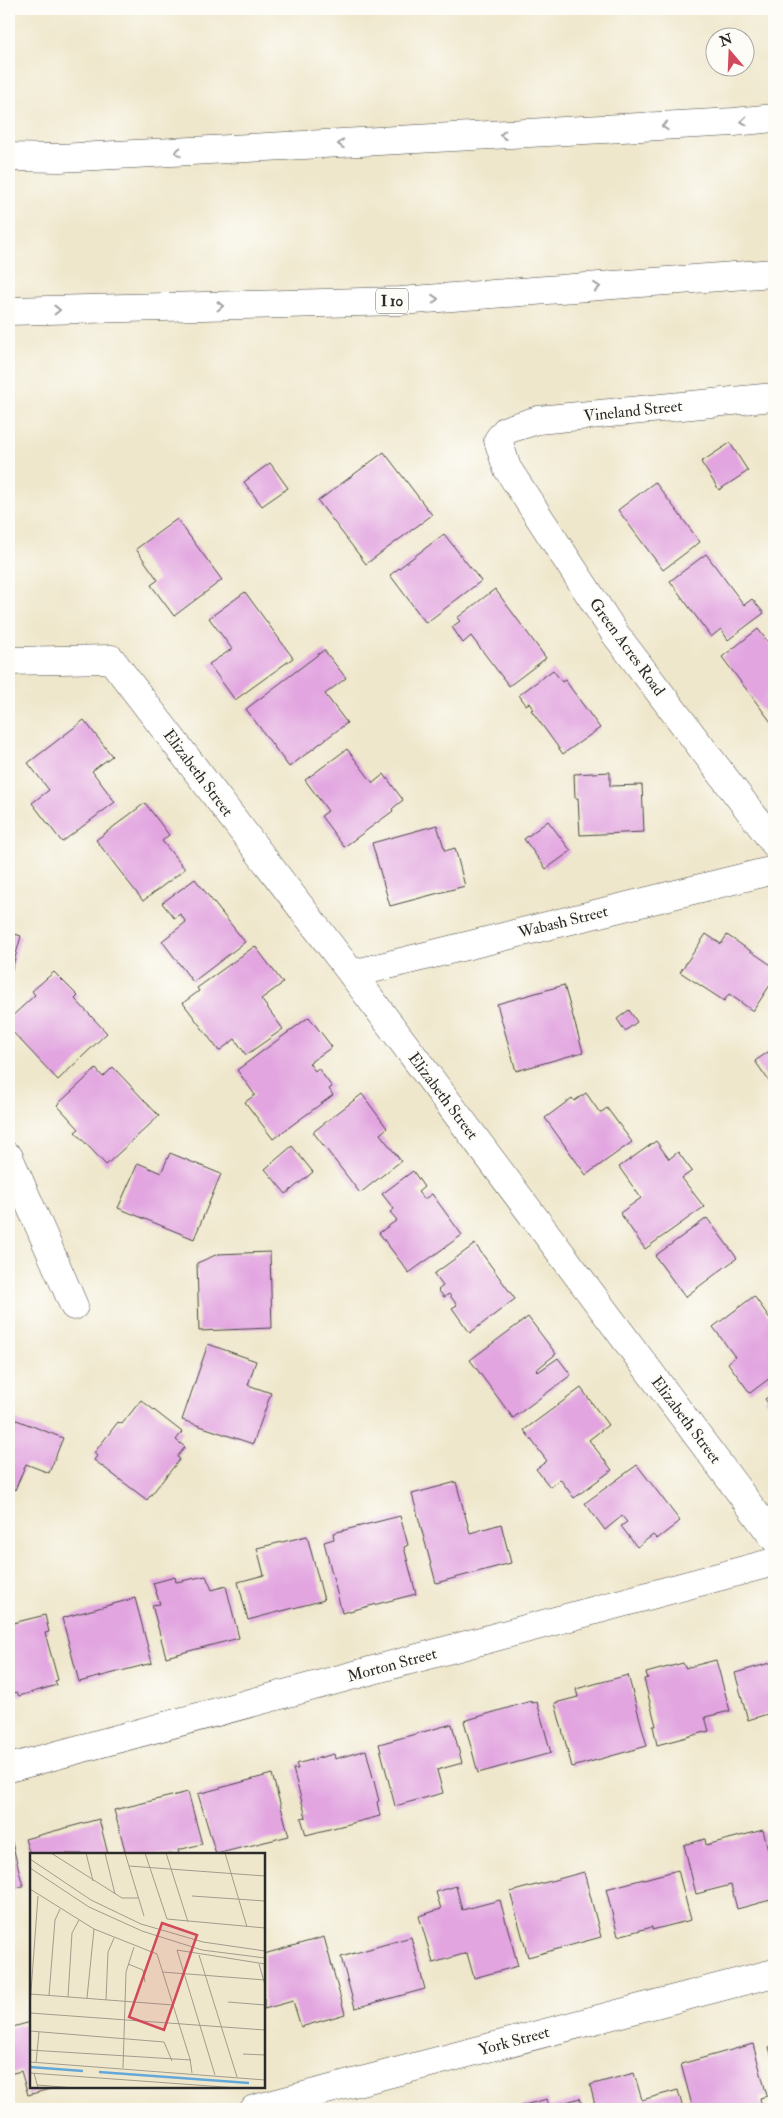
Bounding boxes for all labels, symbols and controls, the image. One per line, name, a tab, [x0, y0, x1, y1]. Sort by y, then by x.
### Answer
north arrow	[706, 28, 756, 78]
text: N	[716, 30, 735, 51]
one-way arrow	[740, 115, 748, 126]
one-way arrow	[661, 121, 669, 132]
one-way arrow	[499, 129, 507, 140]
one-way arrow	[336, 138, 344, 149]
one-way arrow	[174, 147, 182, 158]
one-way arrow	[593, 281, 601, 292]
road number: I 10	[376, 288, 408, 314]
one-way arrow	[431, 293, 439, 304]
one-way arrow	[216, 301, 224, 311]
one-way arrow	[54, 305, 62, 315]
street label: Vineland Street	[583, 396, 683, 426]
street label: Green Acres Road	[585, 594, 669, 700]
street label: Elizabeth Street	[159, 725, 237, 821]
street label: Wabash Street	[515, 901, 610, 943]
street label: Elizabeth Street	[404, 1048, 482, 1144]
street label: Elizabeth Street	[647, 1372, 725, 1468]
street label: Morton Street	[345, 1643, 439, 1687]
inset map	[30, 1853, 265, 2088]
street label: York Street	[476, 2022, 552, 2060]

